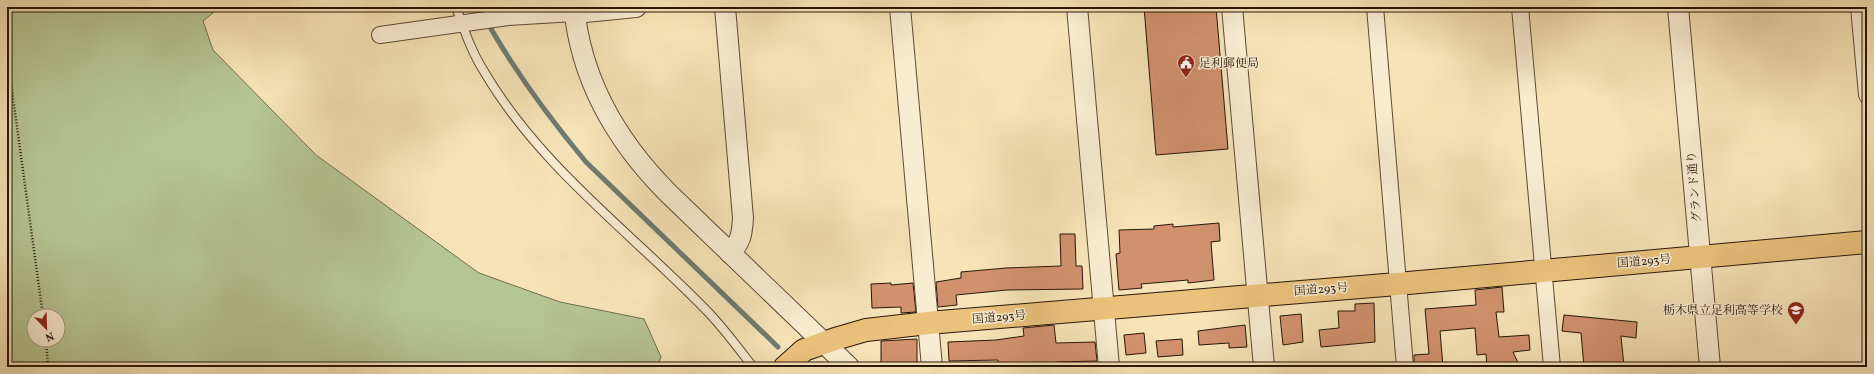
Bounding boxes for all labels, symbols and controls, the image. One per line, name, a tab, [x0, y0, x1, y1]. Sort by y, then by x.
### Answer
public building icon: 足利郵便局	[1176, 53, 1196, 78]
place label: 足利郵便局	[1199, 56, 1259, 72]
street label: グランド通り	[1684, 150, 1706, 223]
street label: 国道293号	[1616, 252, 1672, 272]
street label: 国道293号	[1293, 280, 1349, 300]
school or university icon: 栃木県立足利高等学校	[1786, 300, 1806, 325]
place label: 栃木県立足利高等学校	[1663, 303, 1783, 319]
north arrow	[26, 308, 66, 348]
street label: 国道293号	[971, 308, 1027, 328]
text: N	[43, 327, 56, 344]

